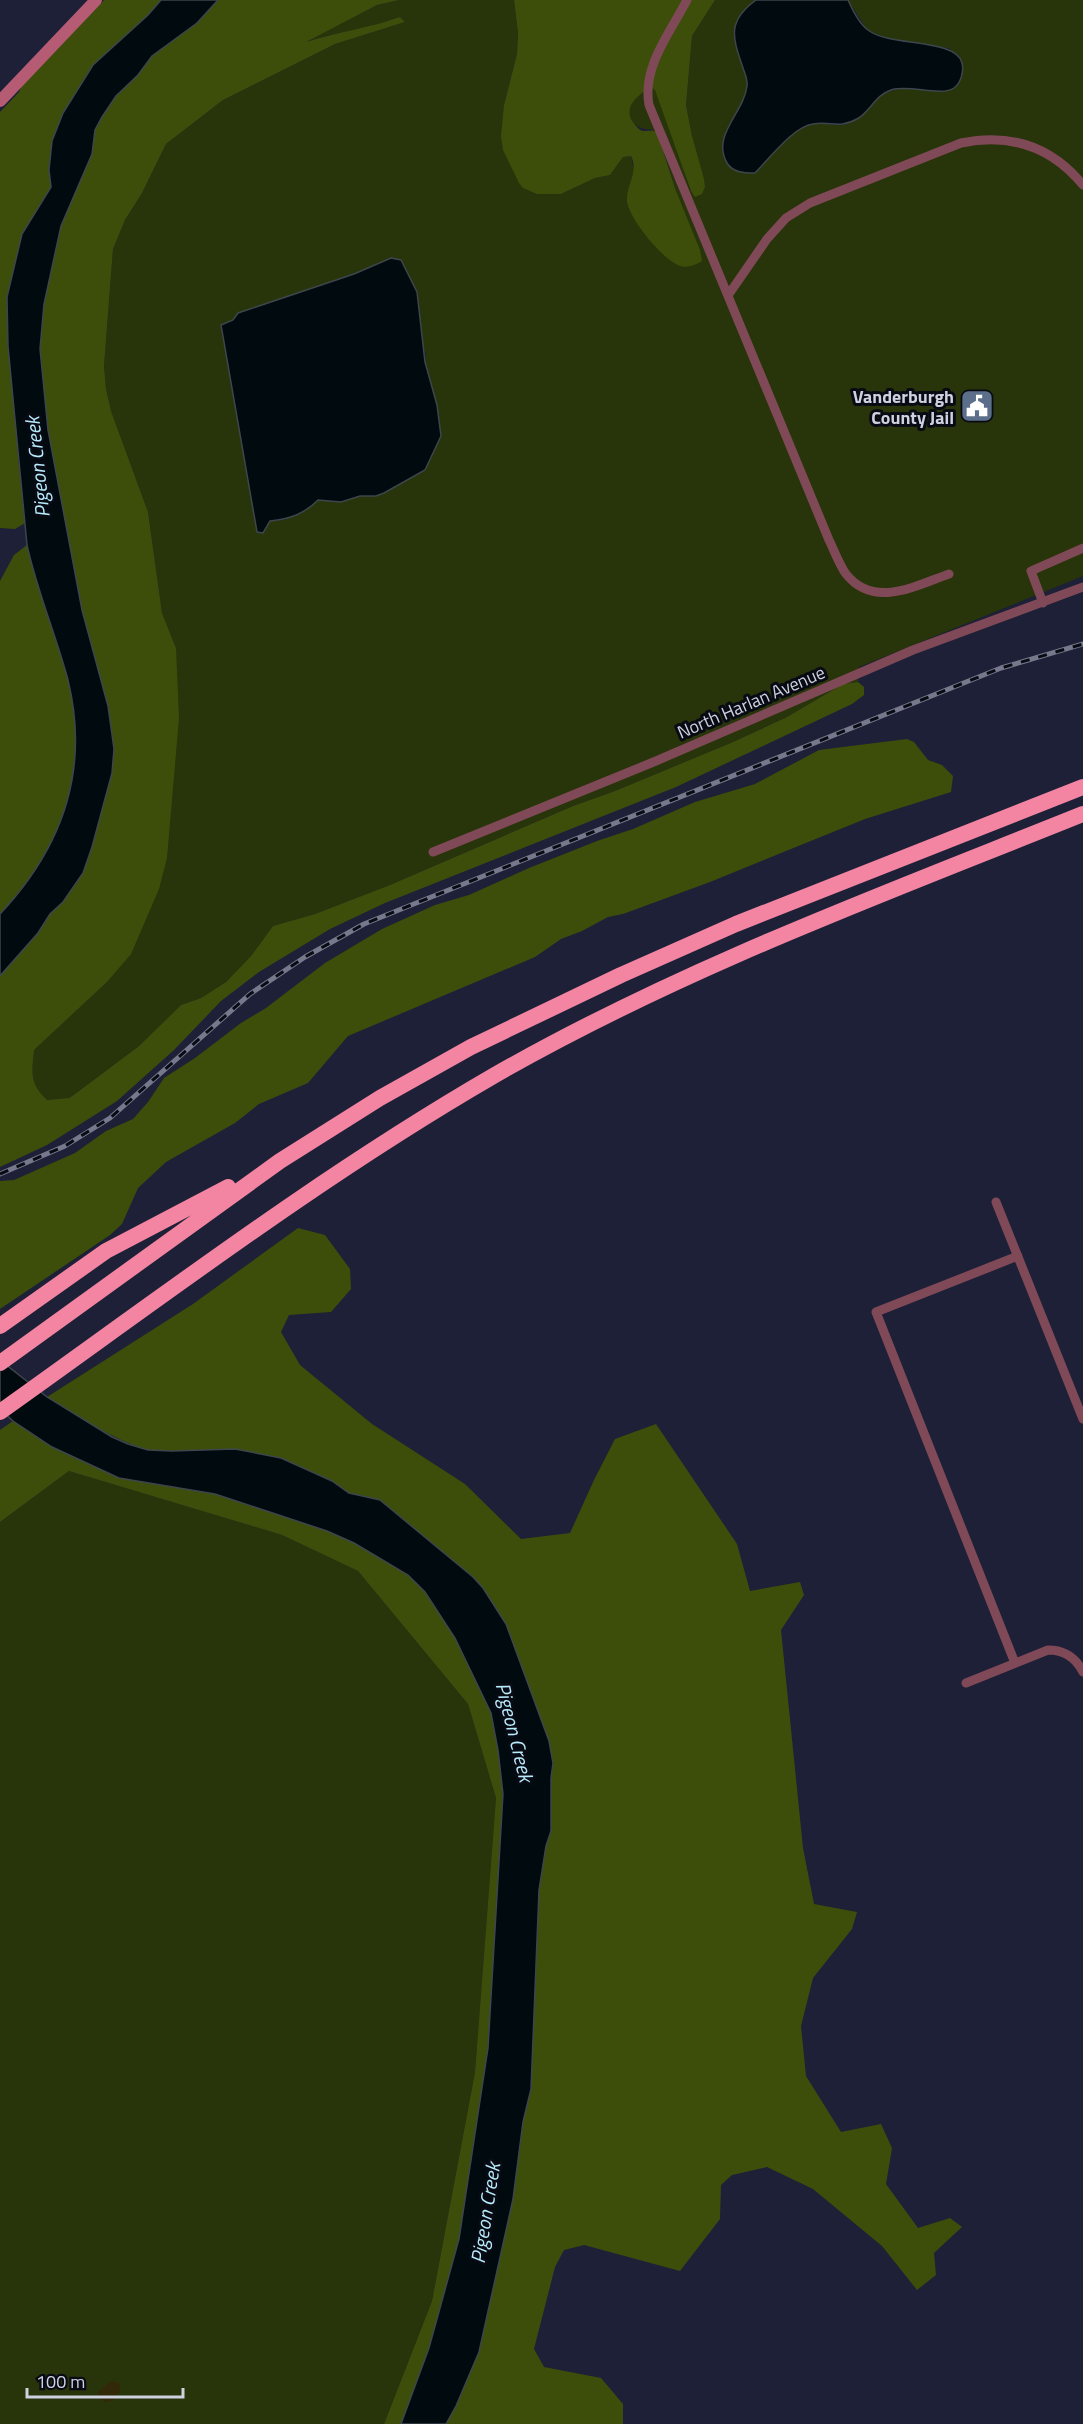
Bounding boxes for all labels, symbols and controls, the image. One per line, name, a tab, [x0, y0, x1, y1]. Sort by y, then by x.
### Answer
place label: Vanderburgh County Jail	[853, 383, 954, 431]
public building icon: Vanderburgh County Jail	[959, 388, 995, 424]
water label: Pigeon Creek	[16, 413, 58, 519]
street label: North Harlan Avenue	[673, 659, 829, 745]
water label: Pigeon Creek	[488, 1679, 543, 1787]
water label: Pigeon Creek	[462, 2158, 509, 2266]
scale bar	[27, 2361, 183, 2399]
text: 100 m	[36, 2368, 85, 2395]

